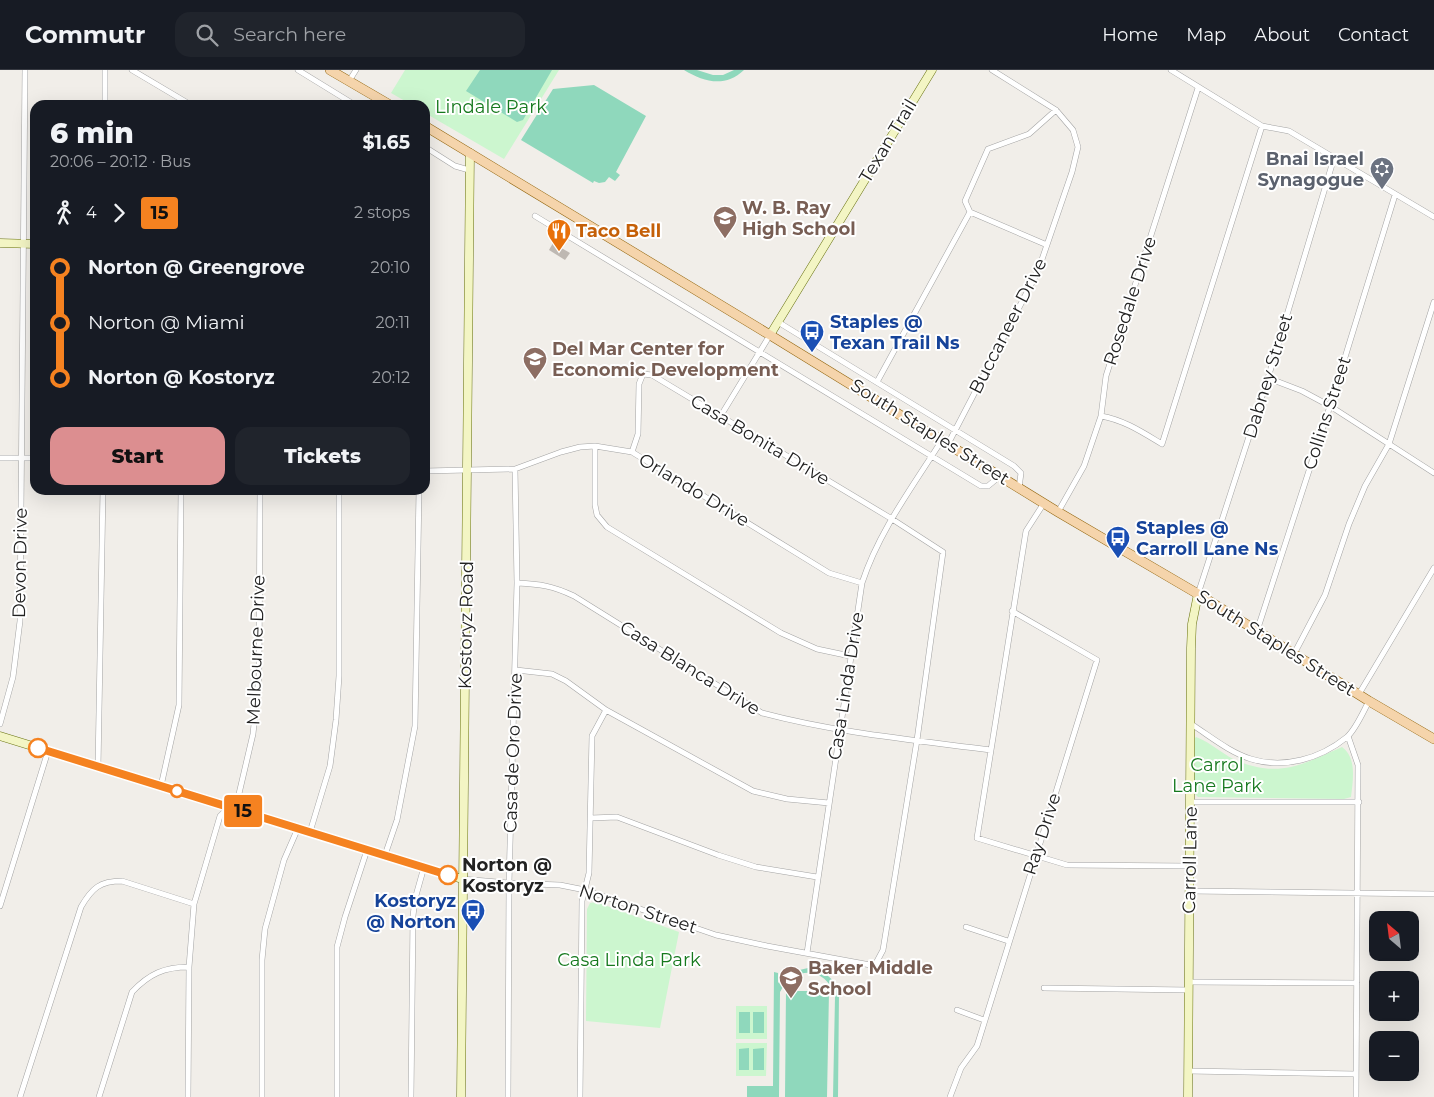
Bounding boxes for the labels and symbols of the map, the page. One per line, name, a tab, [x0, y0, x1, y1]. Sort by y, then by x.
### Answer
street label: Texan Trail	[854, 95, 922, 187]
park label: Lindale Park	[435, 96, 547, 118]
place label: Bnai Israel Synagogue	[1257, 148, 1364, 191]
synagogue icon: Bnai Israel Synagogue	[1369, 156, 1395, 190]
place label: W. B. Ray High School	[742, 197, 856, 240]
school or university icon: W. B. Ray High School	[712, 205, 738, 239]
restaurant icon: Taco Bell	[546, 218, 572, 252]
place label: Taco Bell	[576, 220, 661, 242]
street label: Rosedale Drive	[1099, 234, 1161, 368]
street label: Buccaneer Drive	[964, 254, 1052, 398]
place label: Staples @ Texan Trail Ns	[830, 311, 960, 354]
street label: Dabney Street	[1239, 311, 1297, 441]
bus stop icon: Staples @ Texan Trail Ns	[799, 319, 825, 353]
place label: Del Mar Center for Economic Development	[552, 338, 779, 381]
school or university icon: Del Mar Center for Economic Development	[522, 346, 548, 380]
street label: Collins Street	[1298, 353, 1356, 473]
street label: South Staples Street	[847, 374, 1013, 490]
street label: Casa Bonita Drive	[686, 390, 834, 490]
street label: Orlando Drive	[635, 448, 753, 532]
street label: Devon Drive	[8, 508, 32, 618]
place label: Staples @ Carroll Lane Ns	[1136, 517, 1279, 560]
bus stop icon: Staples @ Carroll Lane Ns	[1105, 525, 1131, 559]
street label: Kostoryz Road	[454, 561, 478, 689]
street label: Melbourne Drive	[242, 574, 270, 726]
street label: South Staples Street	[1193, 585, 1359, 701]
street label: Casa Linda Drive	[823, 610, 869, 762]
street label: Casa Blanca Drive	[616, 616, 764, 720]
street label: Casa de Oro Drive	[499, 672, 527, 834]
unlabelled marker	[28, 738, 48, 758]
park label: Carrol Lane Park	[1172, 754, 1262, 797]
unlabelled marker	[170, 784, 184, 798]
street label: Ray Drive	[1018, 790, 1066, 878]
line badge: 15	[220, 795, 266, 827]
street label: Carroll Lane	[1178, 806, 1202, 914]
place label: Norton @ Kostoryz	[462, 854, 552, 897]
marker: Norton @ Kostoryz	[438, 865, 458, 885]
street label: Norton Street	[576, 880, 700, 938]
place label: Kostoryz @ Norton	[366, 890, 456, 933]
bus stop icon: Kostoryz @ Norton	[460, 898, 486, 932]
north arrow	[1369, 911, 1419, 961]
park label: Casa Linda Park	[557, 949, 701, 971]
place label: Baker Middle School	[808, 957, 933, 1000]
school or university icon: Baker Middle School	[778, 965, 804, 999]

